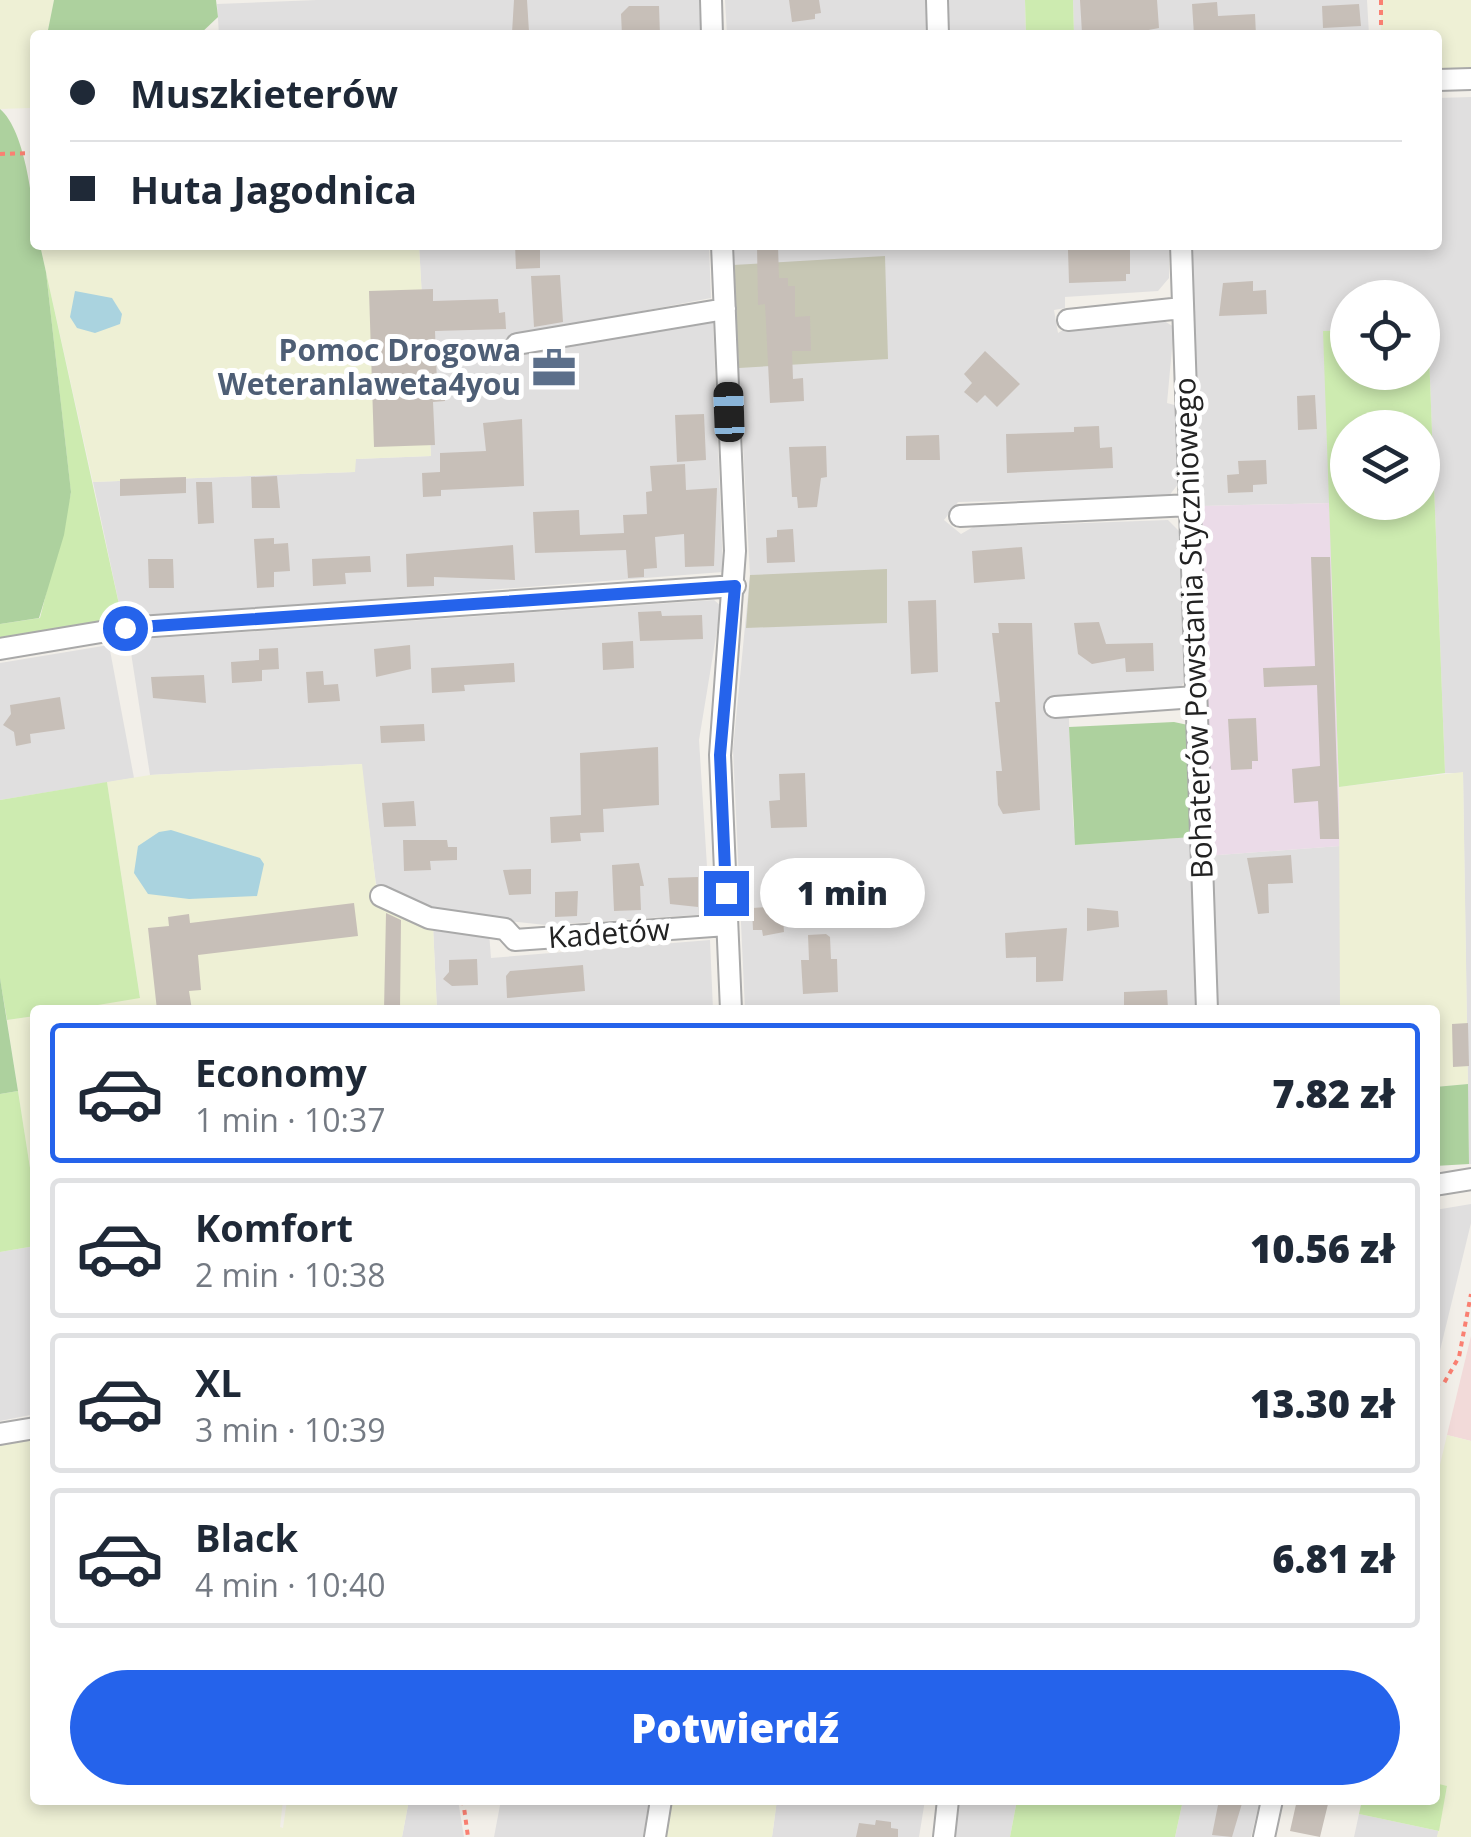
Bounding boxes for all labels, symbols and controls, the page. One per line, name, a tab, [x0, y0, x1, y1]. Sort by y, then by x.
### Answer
text: Muszkieterów	[130, 67, 398, 119]
text: Huta Jagodnica	[130, 163, 417, 215]
map controls	[1330, 280, 1440, 520]
button: locate	[1330, 280, 1440, 390]
place label: Pomoc Drogowa Weteranlaweta4you	[218, 329, 521, 404]
office icon: Pomoc Drogowa Weteranlaweta4you	[530, 344, 578, 392]
street label: Bohaterów Powstania Styczniowego	[1163, 377, 1222, 880]
car	[713, 381, 745, 443]
button: layers	[1330, 410, 1440, 520]
route start	[103, 606, 148, 651]
callout: 1 min	[761, 858, 926, 928]
route end	[704, 871, 749, 916]
text: 1 min	[797, 871, 888, 914]
street label: Kadetów	[546, 908, 671, 957]
text: Economy	[195, 1046, 367, 1098]
icon: car	[75, 1048, 165, 1138]
text: 7.82 zł	[1272, 1067, 1395, 1119]
text: 1 min · 10:37	[195, 1098, 386, 1141]
text: Komfort	[195, 1201, 353, 1253]
icon: car	[75, 1203, 165, 1293]
text: 10.56 zł	[1250, 1222, 1395, 1274]
text: 2 min · 10:38	[195, 1253, 386, 1296]
text: XL	[195, 1356, 242, 1408]
icon: car	[75, 1358, 165, 1448]
text: 13.30 zł	[1250, 1377, 1395, 1429]
text: 3 min · 10:39	[195, 1408, 386, 1451]
text: Black	[195, 1511, 298, 1563]
icon: car	[75, 1513, 165, 1603]
text: 6.81 zł	[1272, 1532, 1395, 1584]
text: 4 min · 10:40	[195, 1563, 386, 1606]
button: Potwierdź	[70, 1670, 1400, 1785]

